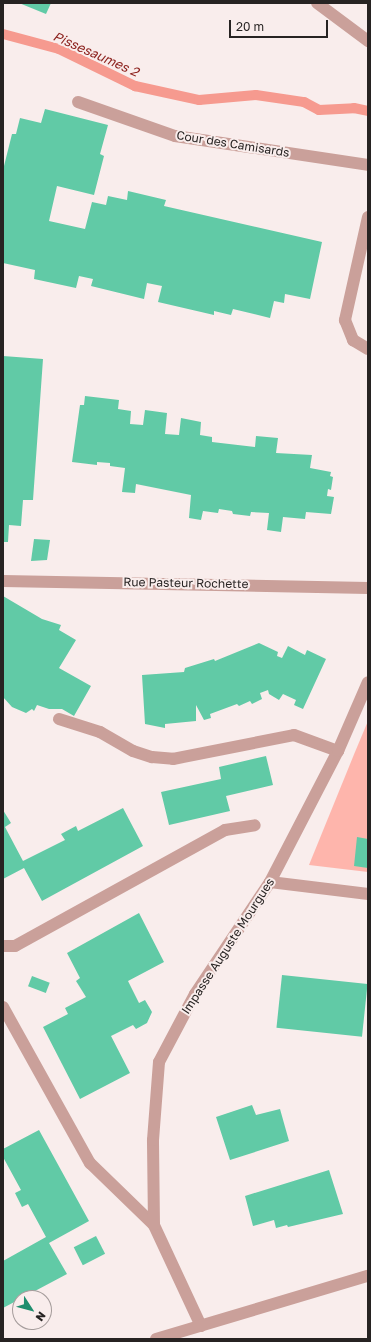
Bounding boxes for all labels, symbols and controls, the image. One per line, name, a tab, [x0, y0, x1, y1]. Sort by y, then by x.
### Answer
scale bar	[231, 12, 330, 38]
text: 20 m	[236, 19, 264, 34]
water label: Pissesaumes 2	[51, 28, 141, 80]
street label: Cour des Camisards	[175, 128, 291, 160]
street label: Rue Pasteur Rochette	[123, 575, 249, 591]
street label: Impasse Auguste Mourgues	[179, 875, 277, 1017]
north arrow	[12, 1290, 52, 1330]
text: N	[34, 1310, 49, 1324]

